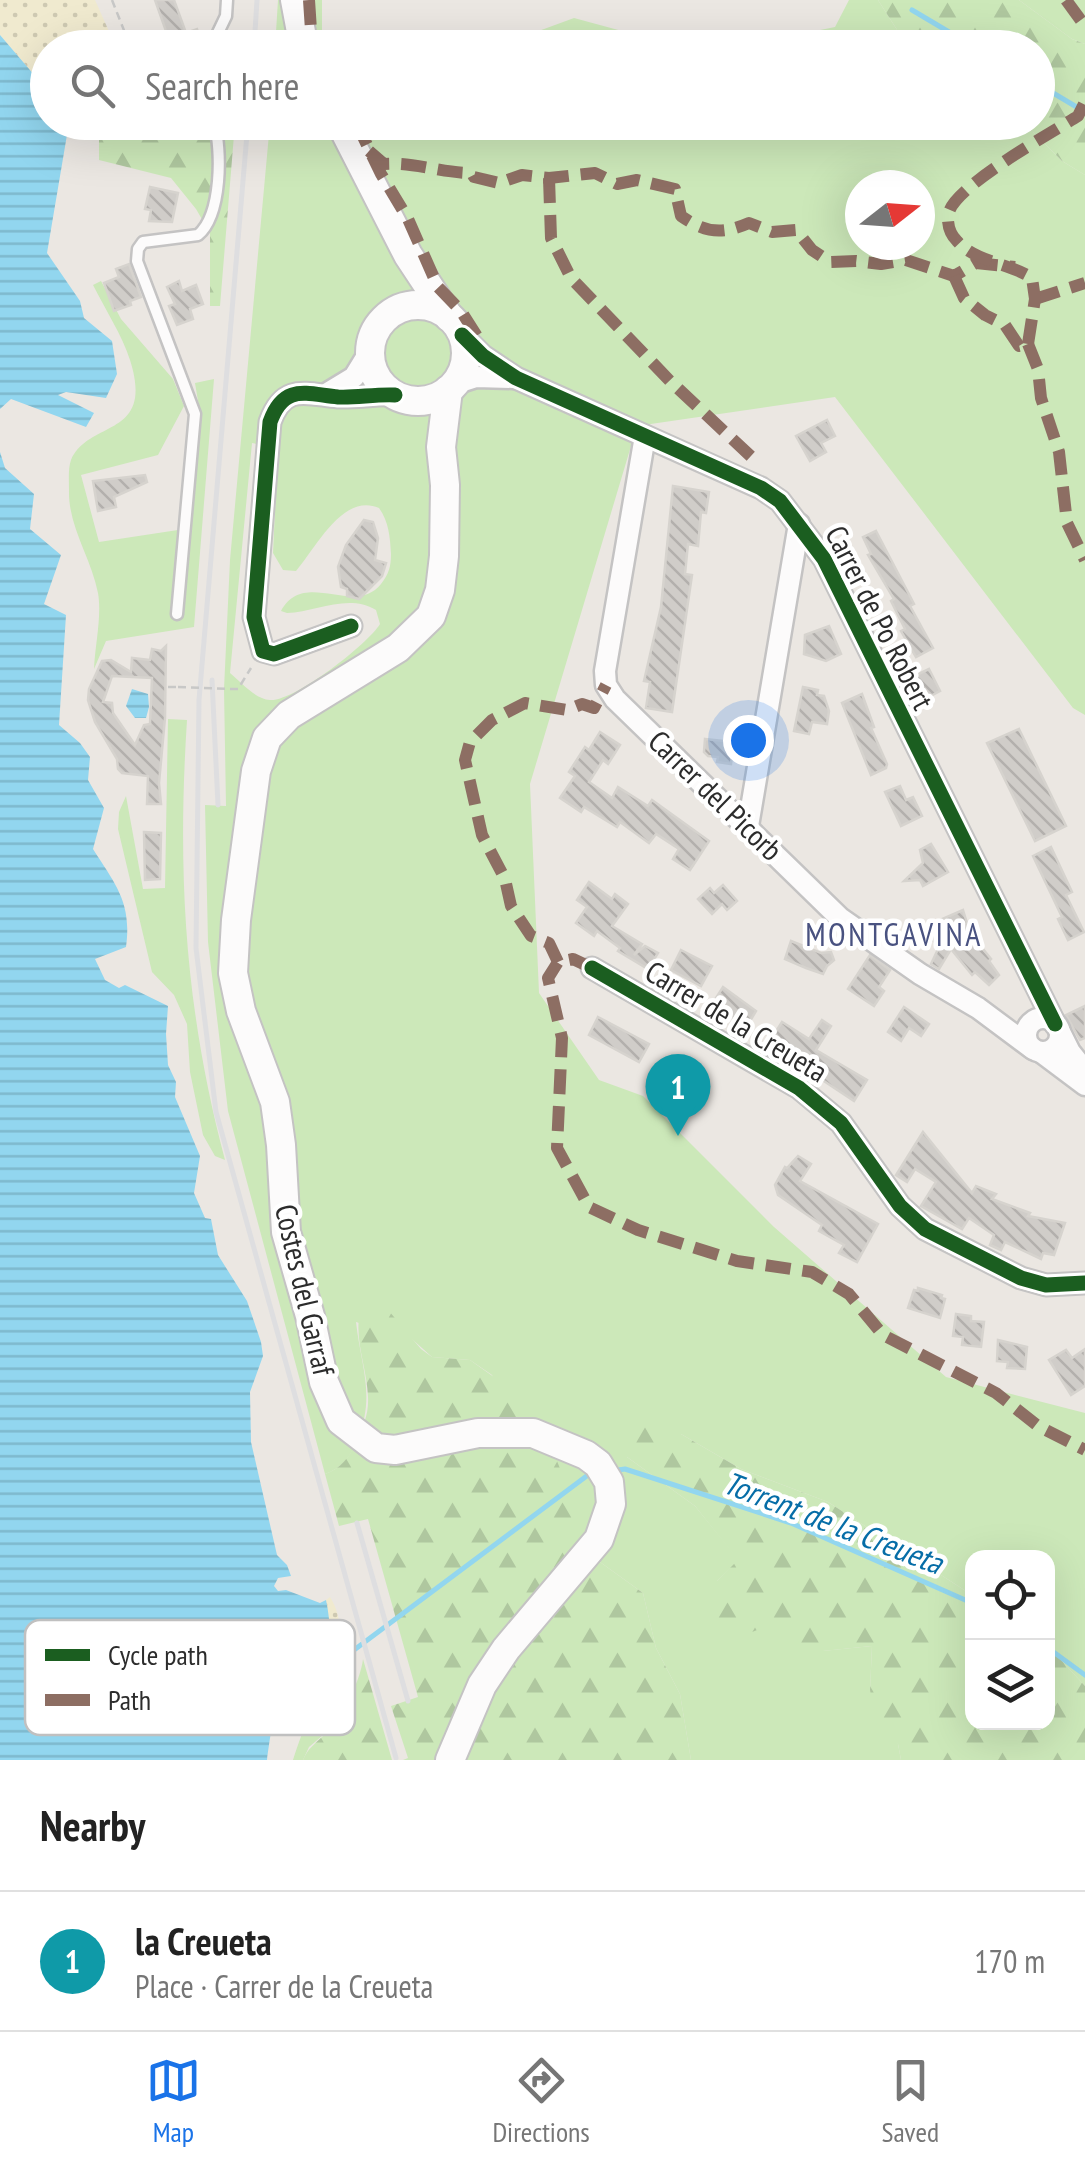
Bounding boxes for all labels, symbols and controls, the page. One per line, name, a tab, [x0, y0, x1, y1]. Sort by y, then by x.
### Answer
search box	[30, 30, 1055, 140]
icon: search	[65, 58, 120, 113]
text: Search here	[145, 61, 299, 110]
north arrow	[845, 170, 935, 260]
street label: Carrer de Po Robert	[817, 519, 944, 717]
your location	[723, 715, 774, 766]
street label: Carrer del Picorb	[641, 721, 791, 869]
district label: MONTGAVINA	[805, 913, 983, 955]
street label: Carrer de la Creueta	[639, 951, 835, 1090]
pin: 1	[646, 1054, 710, 1136]
street label: Costes del Garraf	[267, 1200, 344, 1380]
water label: Torrent de la Creueta	[718, 1461, 951, 1584]
map controls	[965, 1550, 1055, 1730]
button: locate	[965, 1550, 1055, 1640]
legend	[25, 1620, 355, 1735]
text: Cycle path	[108, 1636, 208, 1673]
button: layers	[965, 1640, 1055, 1730]
text: Path	[108, 1681, 151, 1718]
text: Nearby	[40, 1798, 145, 1853]
text: la Creueta	[135, 1916, 272, 1965]
text: 1	[65, 1940, 80, 1982]
text: 170 m	[974, 1940, 1045, 1982]
text: Place · Carrer de la Creueta	[135, 1965, 433, 2007]
tab: Map	[146, 2053, 201, 2150]
tab: Directions	[492, 2053, 590, 2150]
tab: Saved	[881, 2053, 939, 2150]

